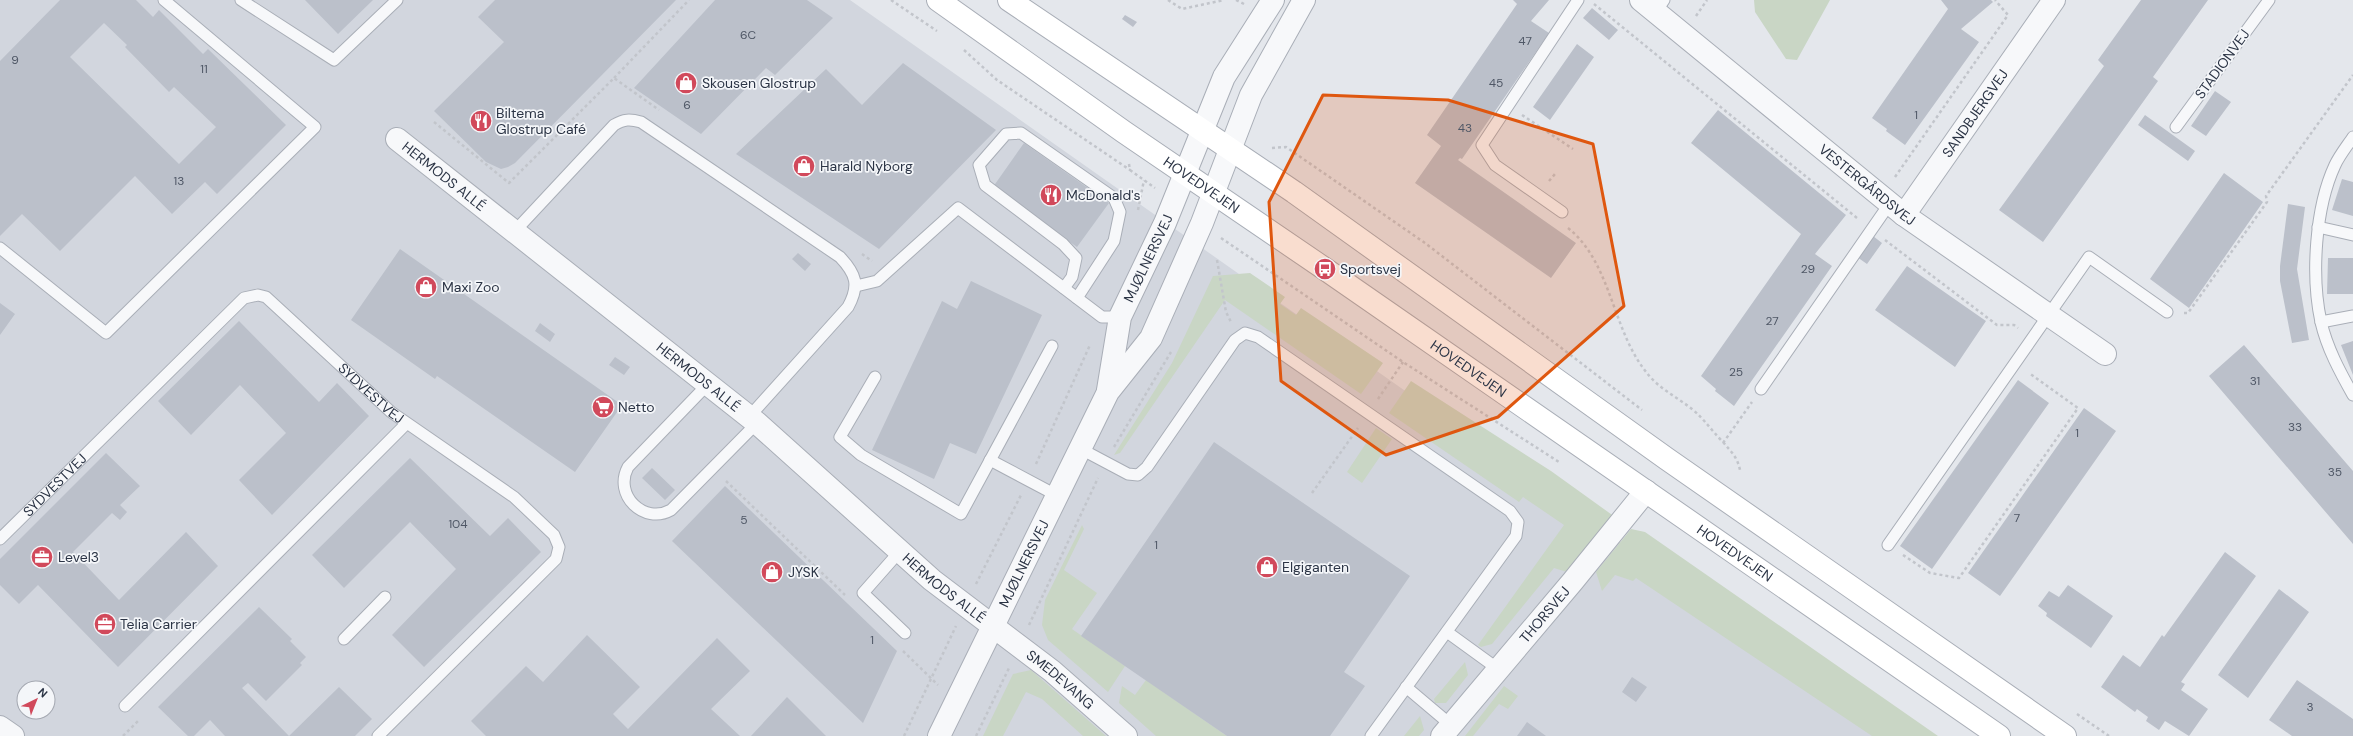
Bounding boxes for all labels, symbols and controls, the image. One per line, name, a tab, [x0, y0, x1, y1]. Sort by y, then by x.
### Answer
street label: STADIONVEJ	[2191, 26, 2253, 102]
house number: 6C	[740, 27, 756, 43]
house number: 47	[1518, 33, 1532, 49]
house number: 9	[11, 52, 19, 68]
house number: 11	[200, 61, 208, 77]
street label: SANDBJERGVEJ	[1938, 66, 2012, 161]
shop icon: Skousen Glostrup	[673, 70, 699, 96]
place label: Skousen Glostrup	[702, 74, 816, 92]
house number: 45	[1489, 75, 1503, 91]
house number: 6	[683, 97, 691, 113]
place label: Biltema Glostrup Café	[496, 104, 586, 138]
house number: 1	[1914, 107, 1918, 123]
restaurant icon: Biltema Glostrup Café	[468, 108, 494, 134]
house number: 43	[1458, 120, 1472, 136]
street label: HERMODS ALLÉ	[399, 138, 490, 215]
street label: VESTERGÅRDSVEJ	[1815, 140, 1919, 229]
shop icon: Harald Nyborg	[791, 153, 817, 179]
street label: HOVEDVEJEN	[1160, 153, 1243, 217]
place label: Harald Nyborg	[820, 157, 913, 175]
house number: 13	[174, 173, 184, 189]
restaurant icon: McDonald's	[1038, 182, 1064, 208]
place label: McDonald's	[1066, 186, 1141, 204]
street label: MJØLNERSVEJ	[1119, 212, 1176, 305]
bus stop icon: Sportsvej	[1312, 256, 1338, 282]
place label: Sportsvej	[1340, 260, 1401, 278]
house number: 29	[1801, 261, 1815, 277]
shop icon: Maxi Zoo	[413, 274, 439, 300]
place label: Maxi Zoo	[442, 278, 500, 296]
house number: 27	[1765, 313, 1779, 329]
street label: HOVEDVEJEN	[1427, 336, 1510, 401]
street label: HERMODS ALLÉ	[653, 338, 744, 416]
street label: SYDVESTVEJ	[334, 359, 408, 427]
house number: 25	[1729, 364, 1743, 380]
house number: 31	[2250, 373, 2260, 389]
supermarket icon: Netto	[590, 394, 616, 420]
place label: Netto	[618, 398, 654, 416]
house number: 33	[2288, 419, 2302, 435]
house number: 1	[2075, 425, 2079, 441]
street label: SYDVESTVEJ	[19, 450, 90, 520]
house number: 35	[2328, 464, 2342, 480]
house number: 7	[2014, 510, 2020, 526]
house number: 5	[740, 512, 748, 528]
house number: 104	[448, 516, 468, 532]
street label: MJØLNERSVEJ	[995, 517, 1053, 610]
street label: HOVEDVEJEN	[1693, 520, 1776, 586]
house number: 1	[1154, 537, 1158, 553]
office icon: Level3	[29, 544, 55, 570]
place label: Level3	[58, 548, 99, 566]
street label: HERMODS ALLÉ	[899, 549, 990, 627]
shop icon: Elgiganten	[1254, 554, 1280, 580]
place label: Elgiganten	[1282, 558, 1349, 576]
shop icon: JYSK	[759, 559, 785, 585]
place label: JYSK	[788, 563, 819, 581]
street label: THORSVEJ	[1516, 583, 1574, 647]
office icon: Telia Carrier	[92, 611, 118, 637]
place label: Telia Carrier	[120, 615, 197, 633]
house number: 1	[870, 632, 874, 648]
street label: SMEDEVANG	[1023, 646, 1098, 713]
north arrow	[16, 680, 56, 720]
text: N	[35, 685, 51, 701]
house number: 3	[2306, 699, 2314, 715]

